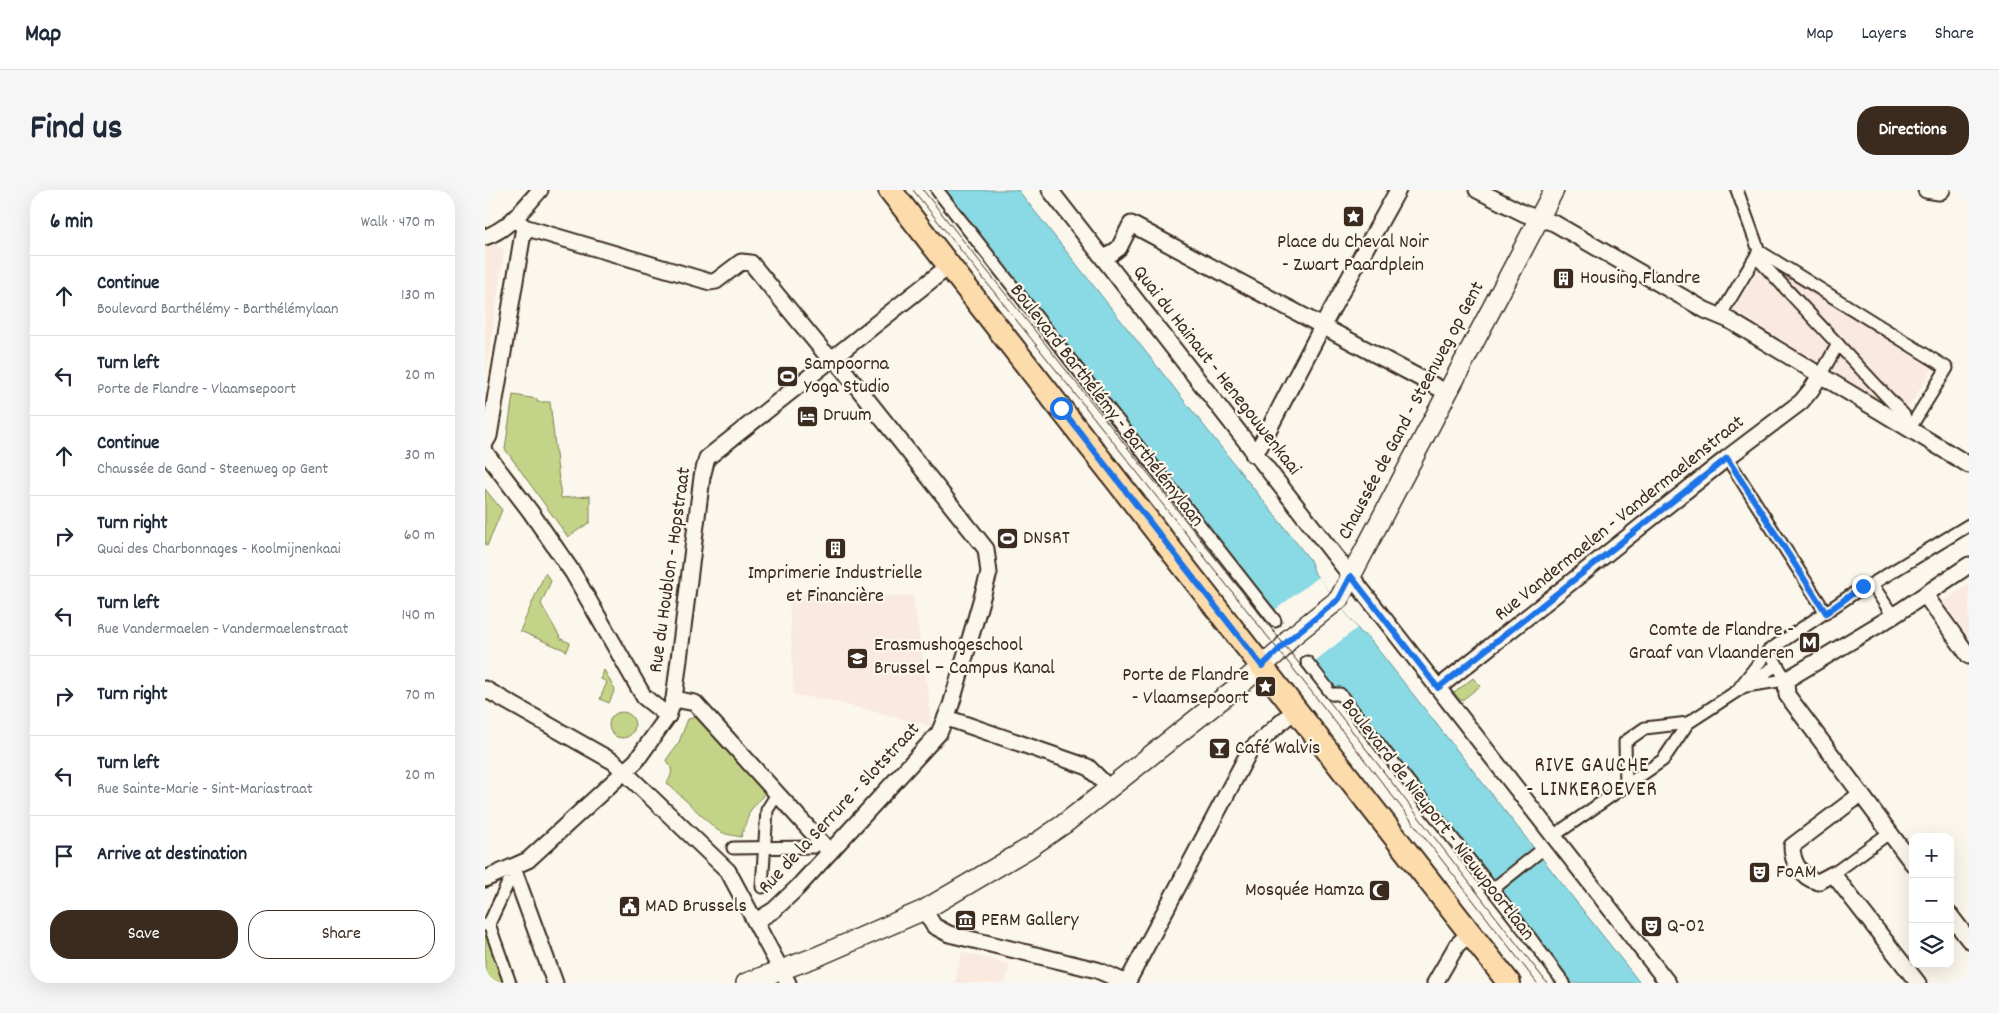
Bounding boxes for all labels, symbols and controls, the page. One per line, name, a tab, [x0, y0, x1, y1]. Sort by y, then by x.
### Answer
text: Map	[25, 18, 61, 52]
text: Map	[1806, 22, 1833, 47]
text: Layers	[1861, 22, 1907, 47]
text: Share	[1935, 22, 1974, 47]
text: Find us	[30, 105, 122, 155]
button: Directions	[1857, 106, 1969, 155]
place icon: Place du Cheval Noir - Zwart Paardplein	[1341, 205, 1365, 229]
text: 6 min	[50, 208, 93, 238]
text: Walk · 470 m	[361, 211, 435, 234]
place label: Place du Cheval Noir - Zwart Paardplein	[1277, 229, 1430, 280]
street label: Quai du Hainaut - Henegouwenkaai	[1125, 260, 1307, 482]
place label: Housing Flandre	[1580, 265, 1701, 293]
building icon: Housing Flandre	[1552, 267, 1576, 291]
text: Continue	[97, 271, 159, 298]
street label: Chaussée de Gand - Steenweg op Gent	[1332, 277, 1492, 545]
street label: Boulevard Barthélémy - Barthélémylaan	[1002, 278, 1210, 534]
icon: ahead	[50, 282, 78, 310]
text: 130 m	[401, 284, 435, 307]
text: Boulevard Barthélémy - Barthélémylaan	[97, 298, 338, 321]
text: Turn left	[97, 351, 160, 378]
place label: Sampoorna Yoga Studio	[804, 351, 890, 402]
icon: left	[50, 362, 78, 390]
text: 20 m	[405, 364, 435, 387]
sports icon: Sampoorna Yoga Studio	[776, 364, 800, 388]
text: Porte de Flandre - Vlaamsepoort	[97, 378, 296, 401]
route start	[1050, 397, 1073, 420]
place label: Druum	[823, 402, 872, 430]
hotel icon: Druum	[795, 404, 819, 428]
street label: Rue Vandermaelen - Vandermaelenstraat	[1489, 409, 1751, 629]
text: Continue	[97, 431, 159, 458]
icon: ahead	[50, 442, 78, 470]
text: 30 m	[405, 444, 435, 467]
text: Chaussée de Gand - Steenweg op Gent	[97, 458, 328, 481]
street label: Rue du Houblon - Hopstraat	[643, 465, 699, 675]
text: Turn right	[97, 511, 168, 538]
icon: right	[50, 522, 78, 550]
text: 60 m	[404, 524, 435, 547]
place label: DNSRT	[1023, 525, 1070, 553]
sports icon: DNSRT	[995, 527, 1019, 551]
building icon: Imprimerie Industrielle et Financière	[823, 536, 847, 560]
text: Quai des Charbonnages - Koolmijnenkaai	[97, 538, 341, 561]
place label: Imprimerie Industrielle et Financière	[748, 560, 923, 611]
route end	[1852, 575, 1875, 598]
text: Turn left	[97, 591, 160, 618]
icon: left	[50, 602, 78, 630]
text: 140 m	[401, 604, 435, 627]
place label: Comte de Flandre - Graaf van Vlaanderen	[1629, 617, 1794, 668]
text: Rue Vandermaelen - Vandermaelenstraat	[97, 618, 348, 641]
metro station icon: Comte de Flandre - Graaf van Vlaanderen	[1798, 630, 1822, 654]
place label: Erasmushogeschool Brussel – Campus Kanal	[874, 632, 1055, 683]
school or university icon: Erasmushogeschool Brussel – Campus Kanal	[846, 646, 870, 670]
place label: Porte de Flandre - Vlaamsepoort	[1122, 662, 1249, 713]
place icon: Porte de Flandre - Vlaamsepoort	[1253, 675, 1277, 699]
icon: right	[50, 682, 78, 710]
text: Turn right	[97, 682, 168, 709]
text: 70 m	[405, 684, 435, 707]
street label: Boulevard de Nieuport - Nieuwpoortlaan	[1333, 693, 1541, 947]
street label: Rue de la Serrure - Slotstraat	[753, 717, 927, 901]
place label: Café Walvis	[1235, 735, 1321, 763]
bar icon: Café Walvis	[1207, 737, 1231, 761]
text: Turn left	[97, 751, 160, 778]
district label: RIVE GAUCHE - LINKEROEVER	[1526, 752, 1658, 806]
icon: left	[50, 762, 78, 790]
text: 20 m	[405, 764, 435, 787]
text: Rue Sainte-Marie - Sint-Mariastraat	[97, 778, 313, 801]
map controls	[1909, 833, 1954, 968]
button: +	[1909, 833, 1954, 878]
icon: arrive	[50, 842, 78, 870]
text: Arrive at destination	[97, 842, 247, 869]
place label: FoAM	[1776, 859, 1816, 887]
theatre icon: FoAM	[1748, 861, 1772, 885]
place label: Mosquée Hamza	[1245, 877, 1365, 905]
button: −	[1909, 878, 1954, 923]
mosque icon: Mosquée Hamza	[1368, 879, 1392, 903]
place label: MAD Brussels	[645, 893, 747, 921]
public building icon: MAD Brussels	[617, 895, 641, 919]
place label: PERM Gallery	[981, 907, 1079, 935]
museum icon: PERM Gallery	[953, 909, 977, 933]
button: Save	[50, 910, 238, 959]
button: Share	[248, 910, 435, 959]
place label: Q-02	[1667, 913, 1705, 941]
theatre icon: Q-02	[1639, 915, 1663, 939]
button: layers	[1909, 923, 1954, 968]

